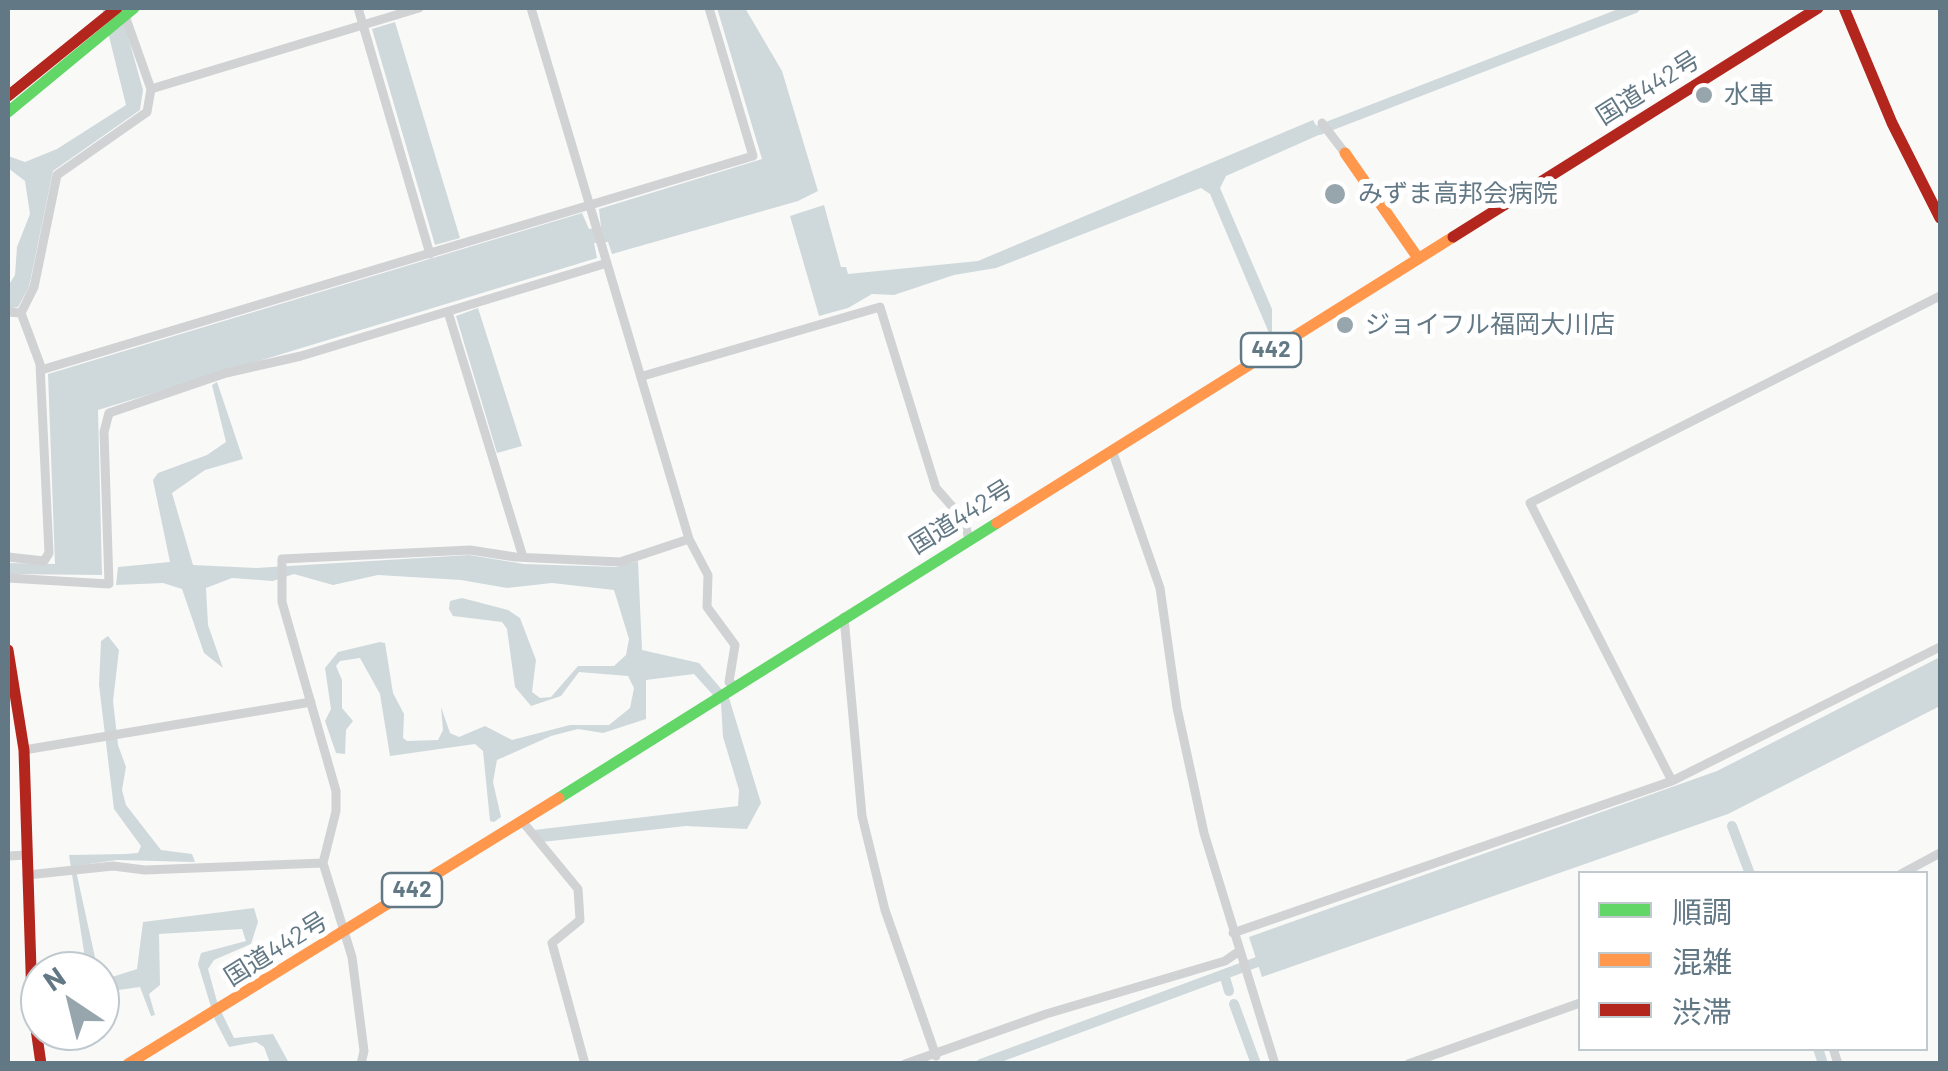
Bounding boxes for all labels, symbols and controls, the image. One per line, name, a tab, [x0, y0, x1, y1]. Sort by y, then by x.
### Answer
street label: 国道442号	[1591, 45, 1705, 131]
place label: 水車	[1724, 80, 1774, 110]
marker: 水車	[1693, 84, 1715, 106]
place label: みずま高邦会病院	[1358, 179, 1558, 209]
marker: みずま高邦会病院	[1322, 181, 1348, 207]
place label: ジョイフル福岡大川店	[1365, 310, 1615, 340]
marker: ジョイフル福岡大川店	[1334, 314, 1356, 336]
road number: 442	[1241, 333, 1301, 367]
street label: 国道442号	[904, 474, 1018, 560]
legend	[1578, 871, 1928, 1051]
road number: 442	[382, 873, 442, 907]
text: 順調	[1672, 893, 1732, 929]
street label: 国道442号	[219, 906, 333, 992]
text: 混雑	[1672, 943, 1732, 979]
north arrow	[20, 951, 120, 1051]
text: N	[37, 959, 71, 997]
text: 渋滞	[1672, 993, 1732, 1029]

